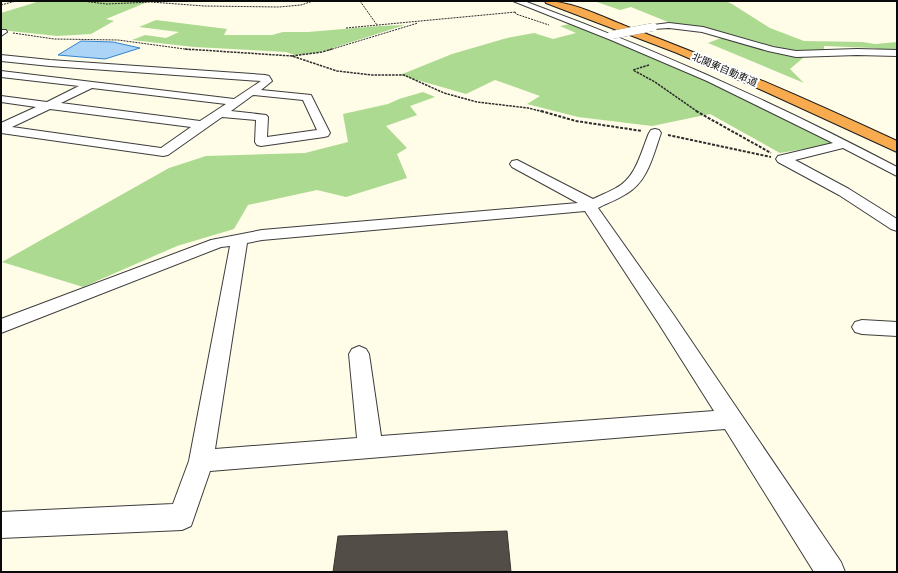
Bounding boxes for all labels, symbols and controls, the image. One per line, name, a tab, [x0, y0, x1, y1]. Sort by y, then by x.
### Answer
street label: 北関東自動車道	[690, 48, 760, 89]

